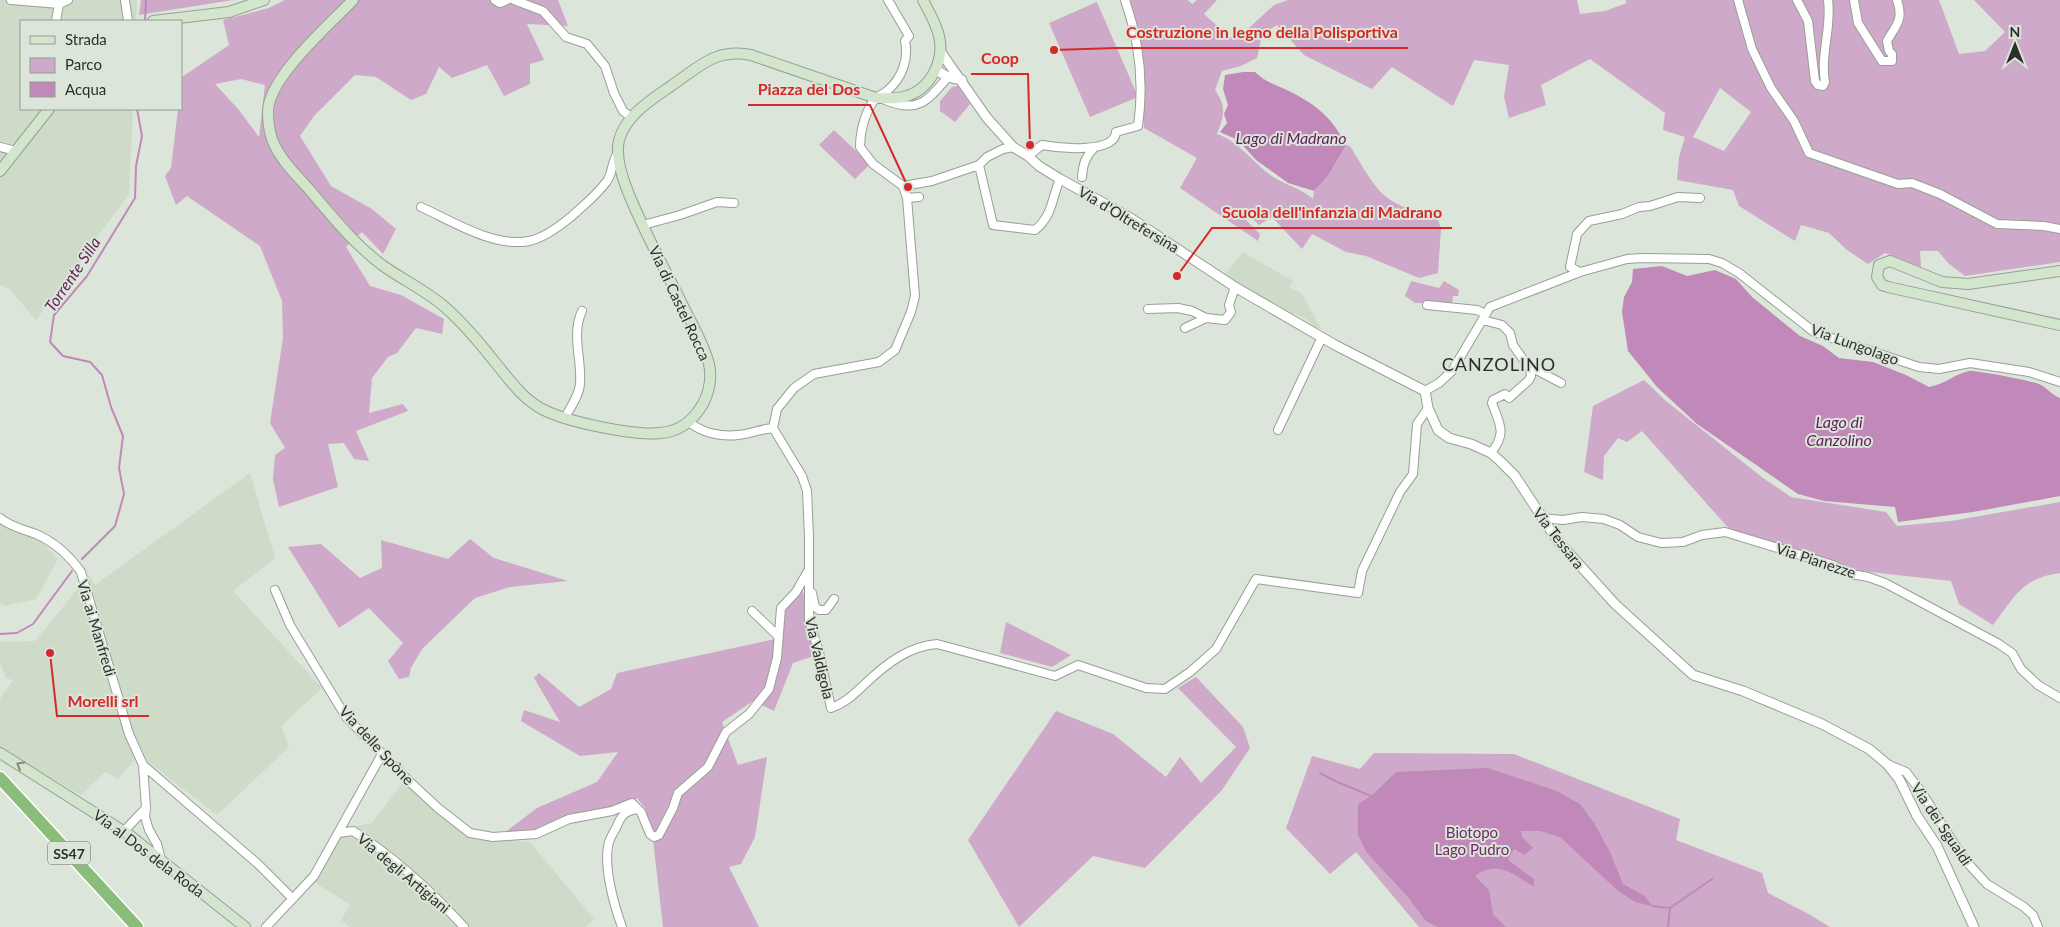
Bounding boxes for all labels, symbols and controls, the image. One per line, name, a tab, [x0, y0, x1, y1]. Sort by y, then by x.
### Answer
callout: Costruzione in legno della Polisportiva	[1116, 17, 1408, 48]
legend	[20, 20, 182, 110]
north arrow	[1990, 20, 2040, 70]
text: Costruzione in legno della Polisportiva	[1126, 22, 1398, 41]
text: N	[2010, 23, 2020, 40]
text: Strada	[65, 30, 107, 48]
callout: Coop	[971, 43, 1028, 74]
text: Coop	[981, 48, 1019, 67]
text: Parco	[65, 55, 102, 73]
callout: Piazza del Dos	[748, 74, 870, 105]
text: Piazza del Dos	[758, 79, 860, 98]
text: Acqua	[65, 80, 106, 98]
water label: Lago di Madrano	[1235, 128, 1347, 147]
street label: Via d'Oltrefersina	[1075, 182, 1183, 256]
callout: Scuola dell'infanzia di Madrano	[1212, 197, 1452, 228]
text: Scuola dell'infanzia di Madrano	[1222, 202, 1442, 221]
water label: Torrente Silla	[40, 233, 104, 315]
street label: Via di Castel Rocca	[646, 243, 714, 363]
street label: Via Lungolago	[1808, 320, 1902, 368]
district label: CANZOLINO	[1442, 353, 1556, 375]
water label: Lago di Canzolino	[1806, 412, 1872, 449]
street label: Via Tessara	[1529, 504, 1589, 572]
street label: Via Pianezze	[1774, 539, 1858, 581]
street label: Via ai Manfredi	[74, 578, 120, 678]
street label: Via Valdigola	[802, 615, 838, 701]
callout: Morelli srl	[57, 685, 149, 716]
text: Morelli srl	[67, 691, 139, 710]
street label: Via delle Spòne	[336, 702, 418, 788]
one-way arrow	[16, 761, 25, 771]
street label: Via dei Sgualdi	[1908, 779, 1976, 869]
street label: Via al Dos dela Roda	[90, 805, 208, 901]
park label: Biotopo Lago Pudro	[1435, 823, 1509, 858]
street label: Via degli Artigiani	[354, 829, 454, 917]
road number: SS47	[48, 841, 90, 864]

